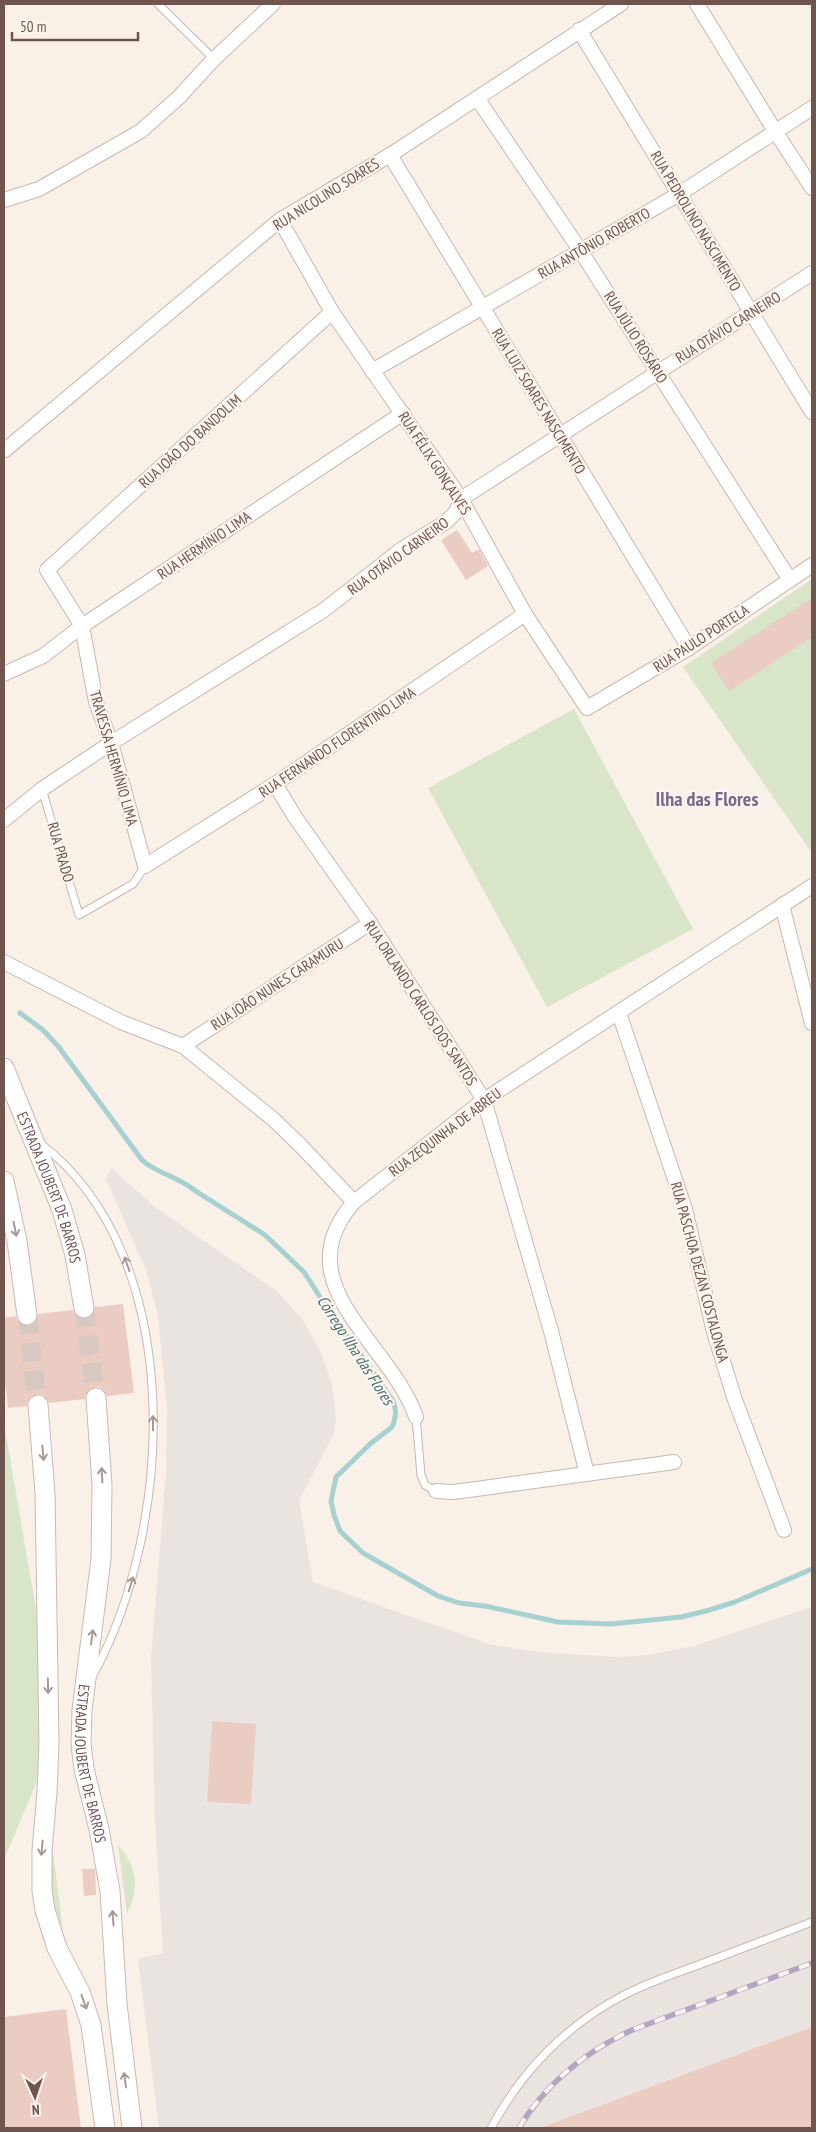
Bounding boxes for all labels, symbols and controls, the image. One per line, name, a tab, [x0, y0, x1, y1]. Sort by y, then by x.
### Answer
scale bar	[12, 10, 139, 42]
text: 50 m	[20, 17, 46, 36]
street label: RUA PEDROLINO NASCIMENTO	[647, 147, 745, 295]
street label: RUA NICOLINO SOARES	[269, 154, 383, 234]
street label: RUA ANTÔNIO ROBERTO	[535, 203, 653, 283]
street label: RUA OTÁVIO CARNEIRO	[672, 287, 784, 367]
street label: RUA JÚLIO ROSÁRIO	[600, 288, 672, 386]
street label: RUA LUIZ SOARES NASCIMENTO	[488, 325, 590, 477]
street label: RUA JOÃO DO BANDOLIM	[135, 390, 245, 492]
street label: RUA FÉLIX GONÇALVES	[394, 408, 476, 518]
street label: RUA HERMÍNIO LIMA	[154, 506, 255, 583]
street label: RUA OTÁVIO CARNEIRO	[344, 513, 452, 599]
street label: RUA PAULO PORTELA	[650, 600, 753, 676]
street label: RUA FERNANDO FLORENTINO LIMA	[255, 682, 420, 802]
street label: TRAVESSA HERMÍNIO LIMA	[86, 688, 143, 829]
district label: Ilha das Flores	[656, 786, 758, 812]
street label: RUA PRADO	[43, 820, 79, 884]
street label: RUA ORLANDO CARLOS DOS SANTOS	[360, 917, 482, 1089]
street label: RUA JOÃO NUNES CARAMURU	[207, 934, 347, 1034]
street label: RUA ZEQUINHA DE ABREU	[385, 1084, 505, 1180]
street label: ESTRADA JOUBERT DE BARROS	[13, 1109, 86, 1264]
street label: RUA PASCHOA DEZAN COSTALONGA	[667, 1180, 734, 1365]
one-way arrow	[10, 1220, 20, 1236]
one-way arrow	[122, 1256, 131, 1272]
water label: Córrego Ilha das Flores	[313, 1292, 400, 1410]
one-way arrow	[148, 1415, 158, 1432]
one-way arrow	[38, 1445, 48, 1461]
one-way arrow	[97, 1467, 106, 1483]
one-way arrow	[127, 1576, 136, 1592]
one-way arrow	[87, 1629, 97, 1645]
one-way arrow	[43, 1677, 53, 1693]
street label: ESTRADA JOUBERT DE BARROS	[71, 1683, 111, 1844]
one-way arrow	[38, 1840, 47, 1856]
one-way arrow	[108, 1910, 117, 1926]
one-way arrow	[80, 1994, 89, 2009]
north arrow	[10, 2072, 60, 2122]
one-way arrow	[120, 2072, 130, 2088]
text: N	[31, 2101, 40, 2119]

